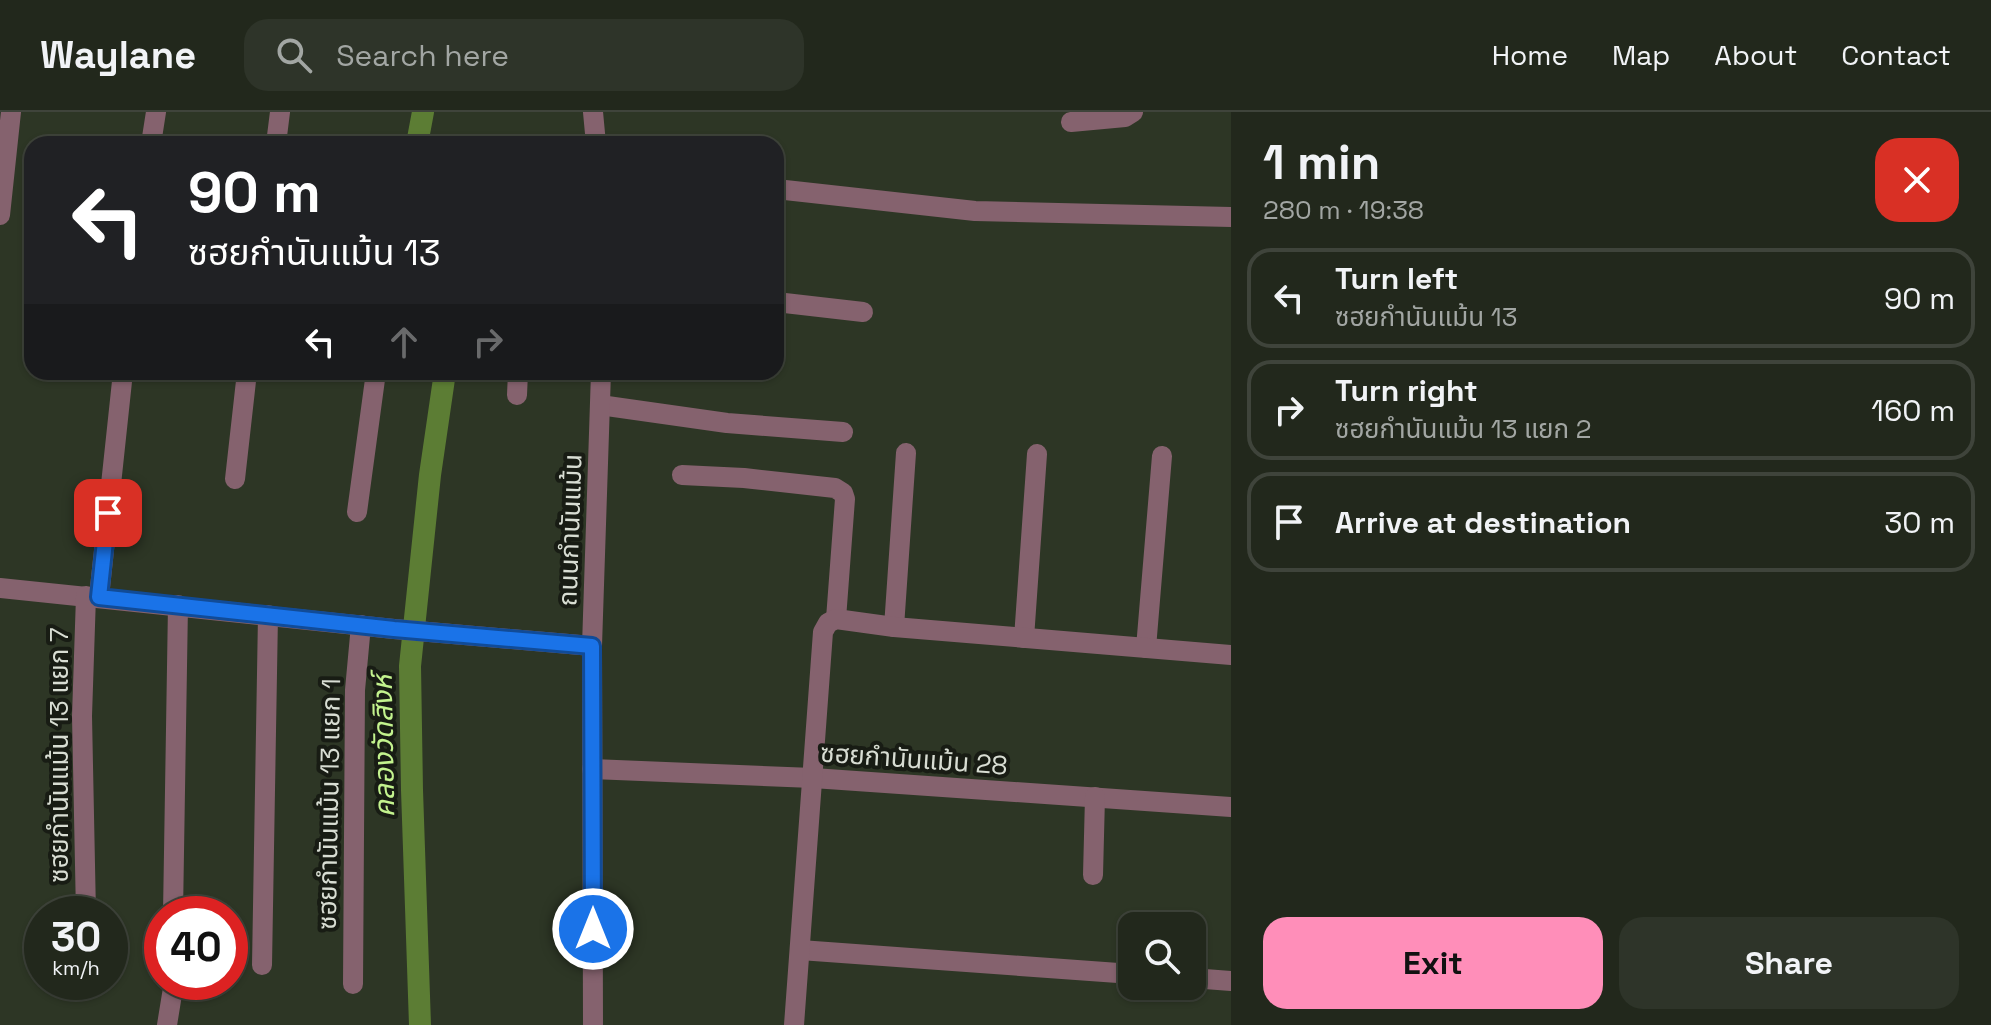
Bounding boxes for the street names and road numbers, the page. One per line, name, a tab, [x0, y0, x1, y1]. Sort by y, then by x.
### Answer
street label: ถนนกำนันแม้น	[550, 453, 590, 607]
street label: ซฮยกำนันแม้น 13 แยก 7	[42, 627, 76, 883]
street label: ซฮยกำนันแม้น 13 แยก 1	[310, 678, 348, 930]
street label: ซฮยกำนันแม้น 28	[819, 735, 1009, 783]

